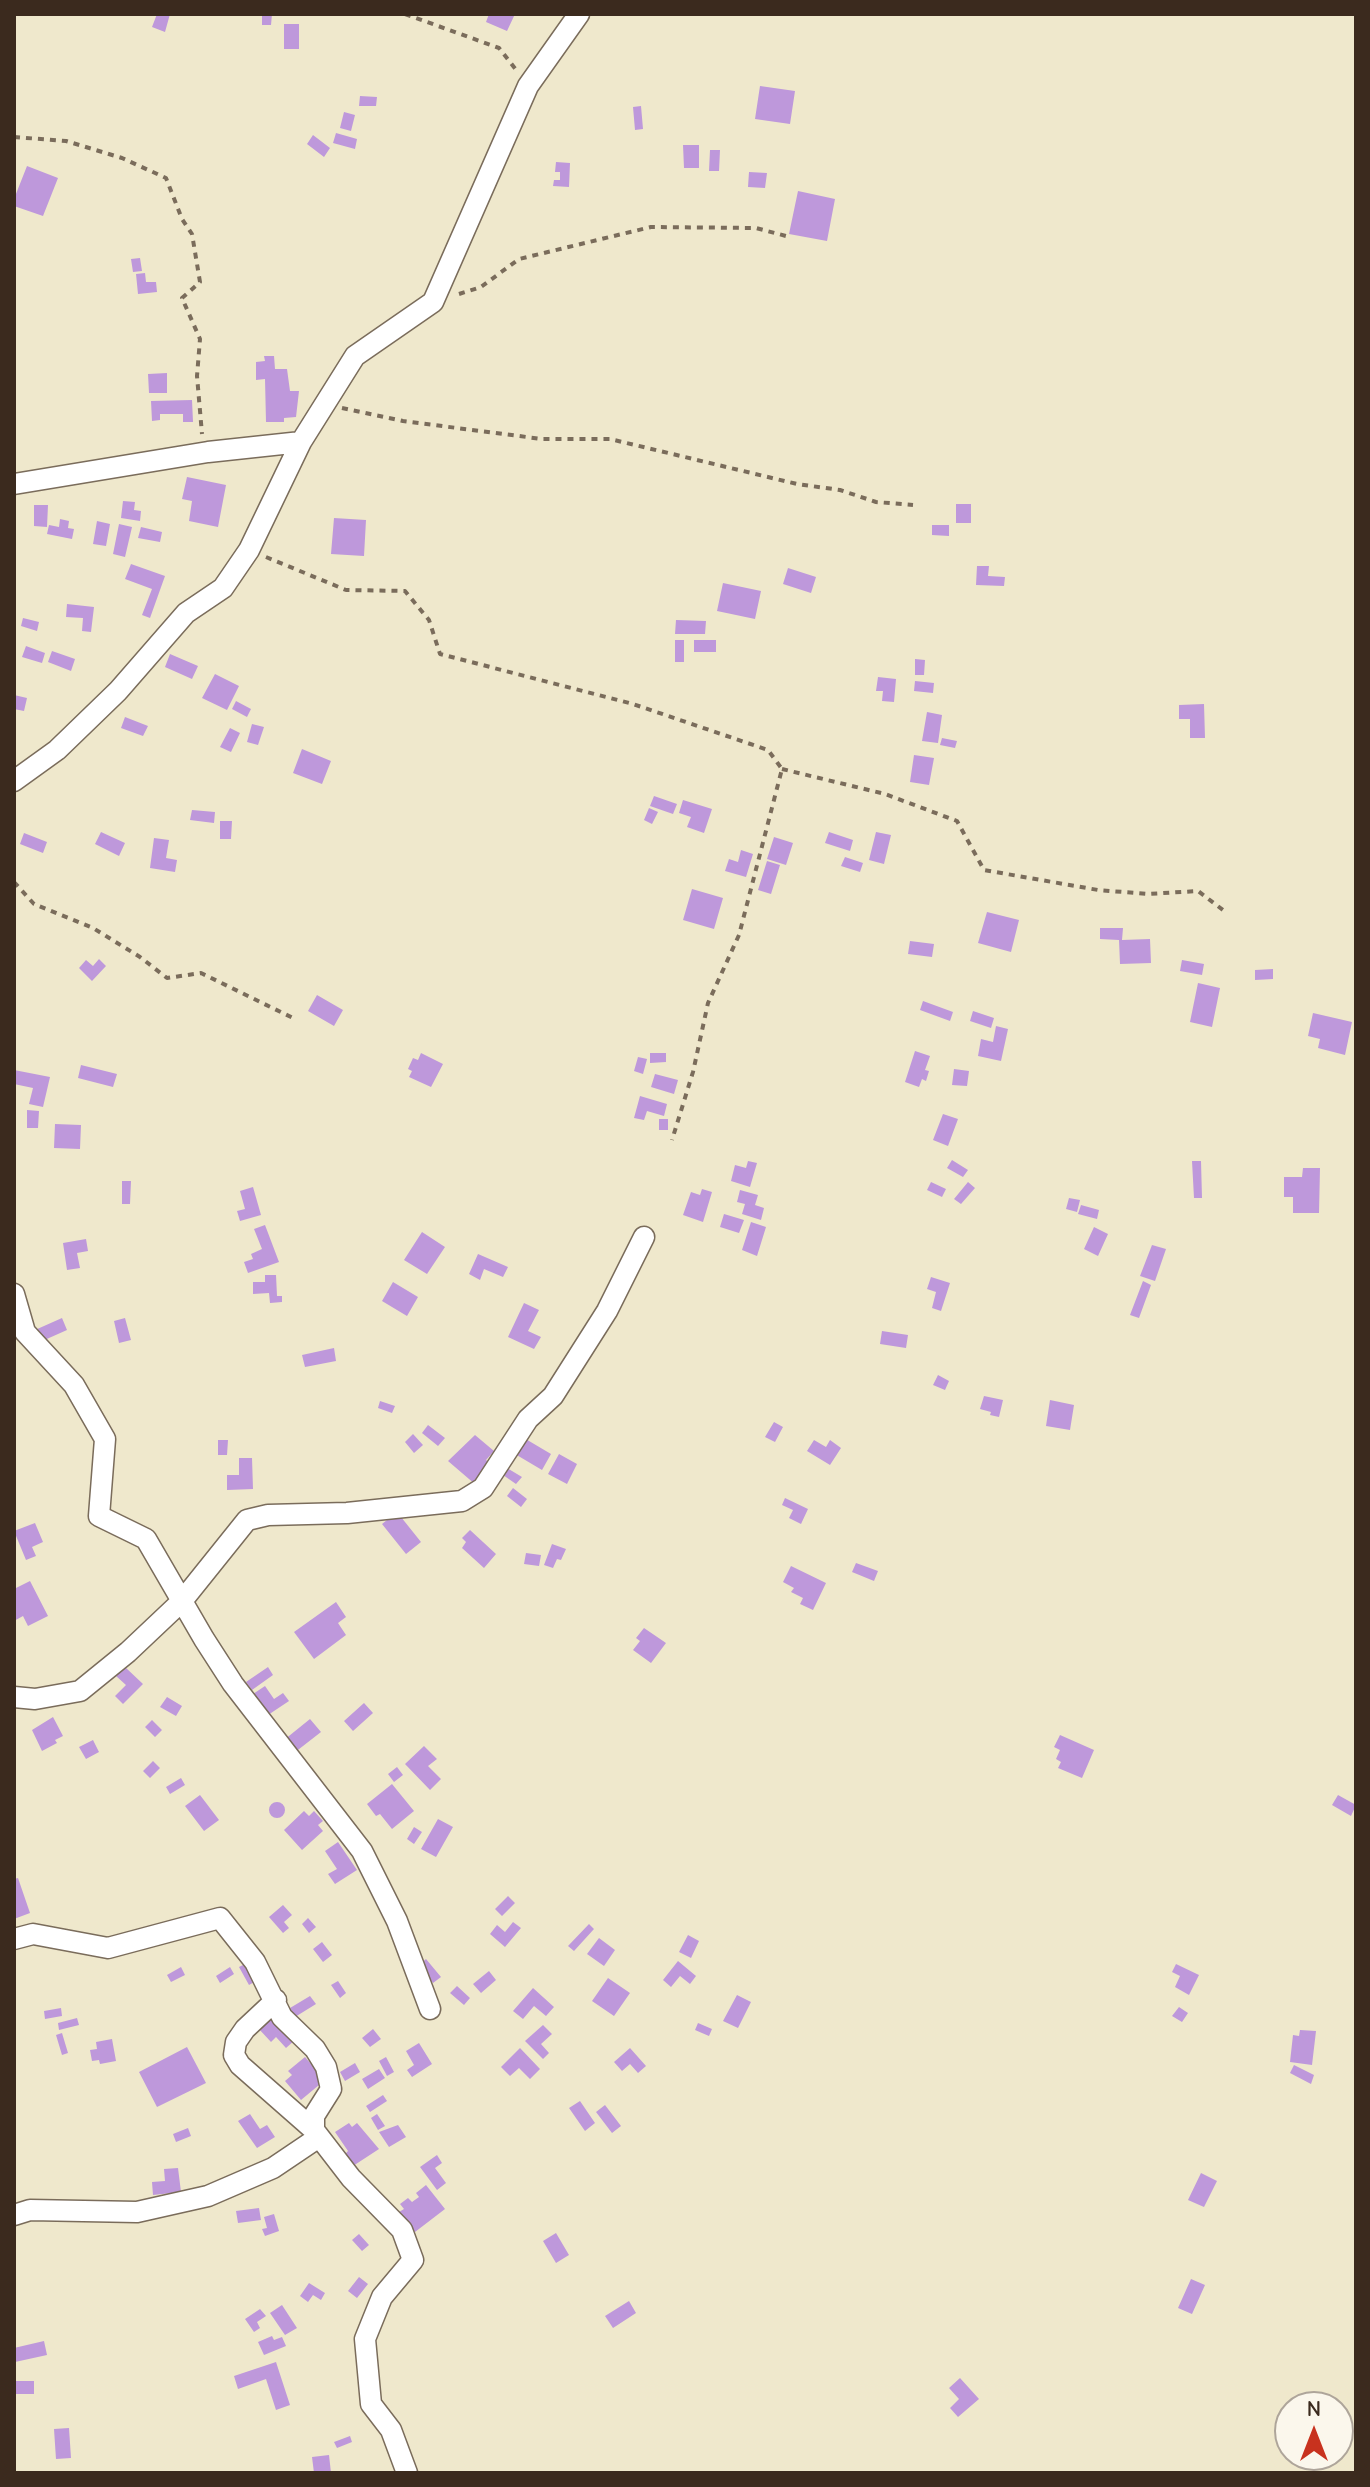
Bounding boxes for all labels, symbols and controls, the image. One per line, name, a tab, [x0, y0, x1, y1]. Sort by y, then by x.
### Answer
north arrow	[1274, 2391, 1354, 2471]
text: N	[1307, 2396, 1321, 2422]

